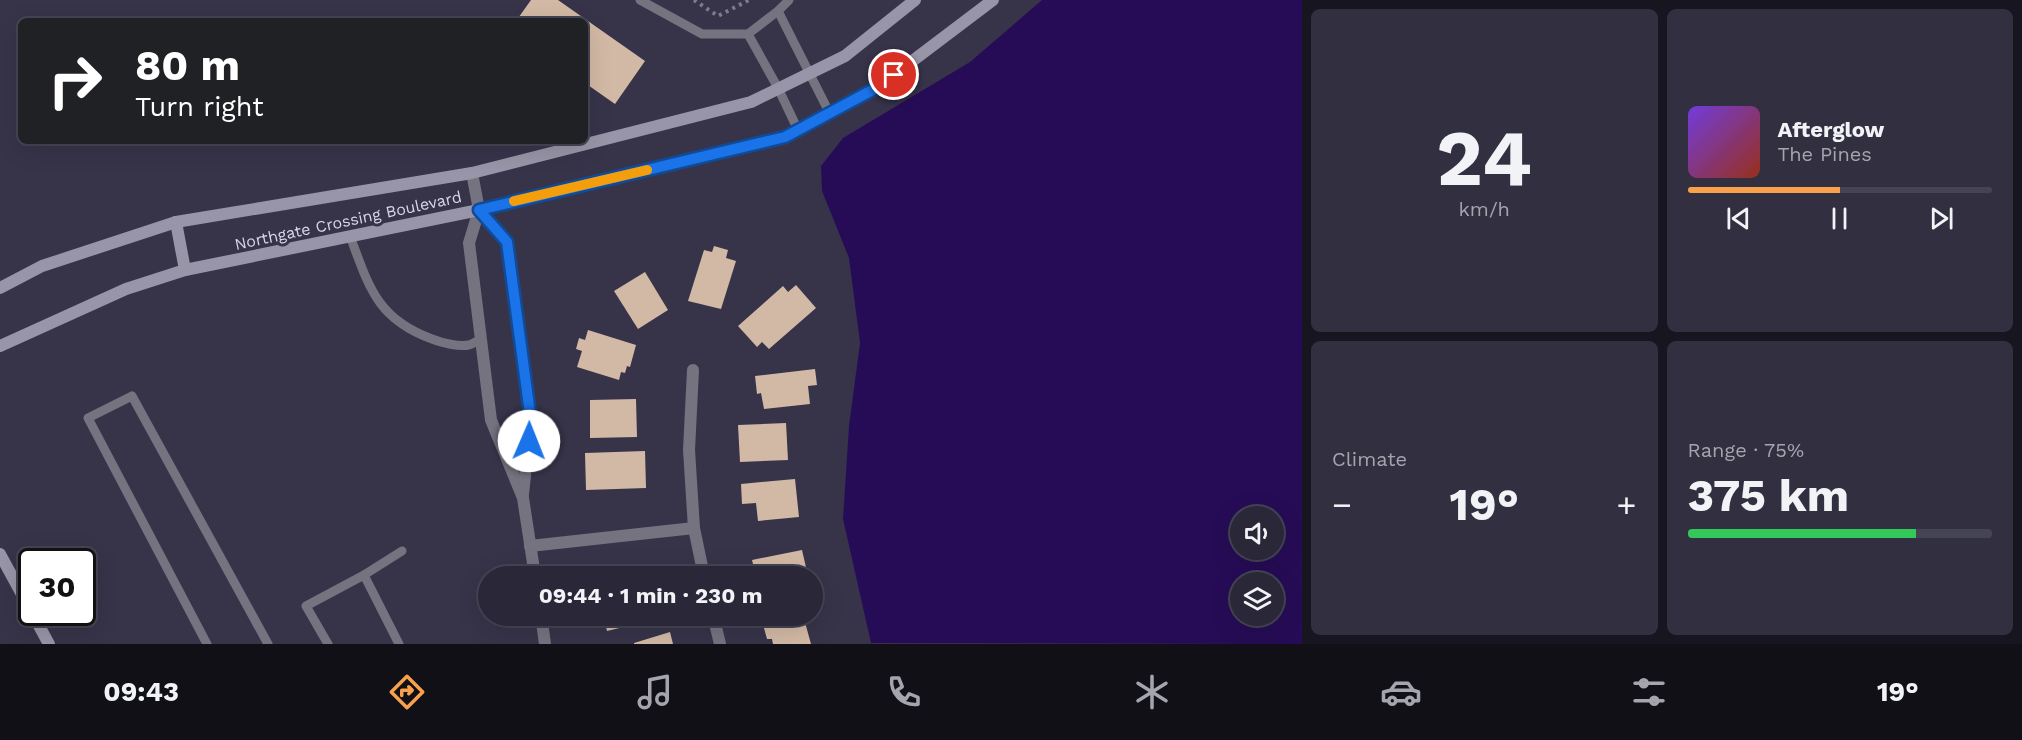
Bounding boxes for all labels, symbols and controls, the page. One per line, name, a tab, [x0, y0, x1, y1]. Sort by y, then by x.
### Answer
text: 80 m	[135, 41, 240, 90]
icon: right	[36, 42, 114, 120]
pin	[868, 49, 919, 100]
icon: arrive	[877, 58, 910, 91]
text: Turn right	[135, 91, 264, 123]
text: 24	[1436, 112, 1532, 204]
text: Afterglow	[1778, 117, 1884, 142]
text: The Pines	[1778, 142, 1872, 166]
street label: Northgate Crossing Boulevard	[233, 187, 463, 254]
text: km/h	[1458, 197, 1510, 221]
icon: previous	[1722, 202, 1755, 235]
icon: pause	[1823, 202, 1856, 235]
icon: next	[1925, 202, 1958, 235]
position arrow	[497, 409, 561, 473]
text: Range · 75%	[1688, 438, 1804, 462]
text: Climate	[1332, 447, 1407, 471]
text: 375 km	[1688, 469, 1849, 522]
text: 19°	[1450, 478, 1519, 531]
text: −	[1332, 485, 1352, 524]
text: +	[1617, 485, 1636, 524]
map controls	[1230, 506, 1284, 626]
button: sound	[1230, 506, 1284, 560]
speed limit sign: 30	[18, 548, 96, 626]
button: layers	[1230, 572, 1284, 626]
text: 09:44 · 1 min · 230 m	[539, 583, 762, 608]
icon: directions	[386, 671, 428, 713]
icon: music	[634, 671, 676, 713]
icon: phone	[883, 671, 925, 713]
icon: climate	[1131, 671, 1173, 713]
icon: car	[1380, 671, 1422, 713]
icon: filters	[1628, 671, 1670, 713]
text: 09:43	[103, 676, 179, 708]
text: 19°	[1877, 676, 1919, 708]

